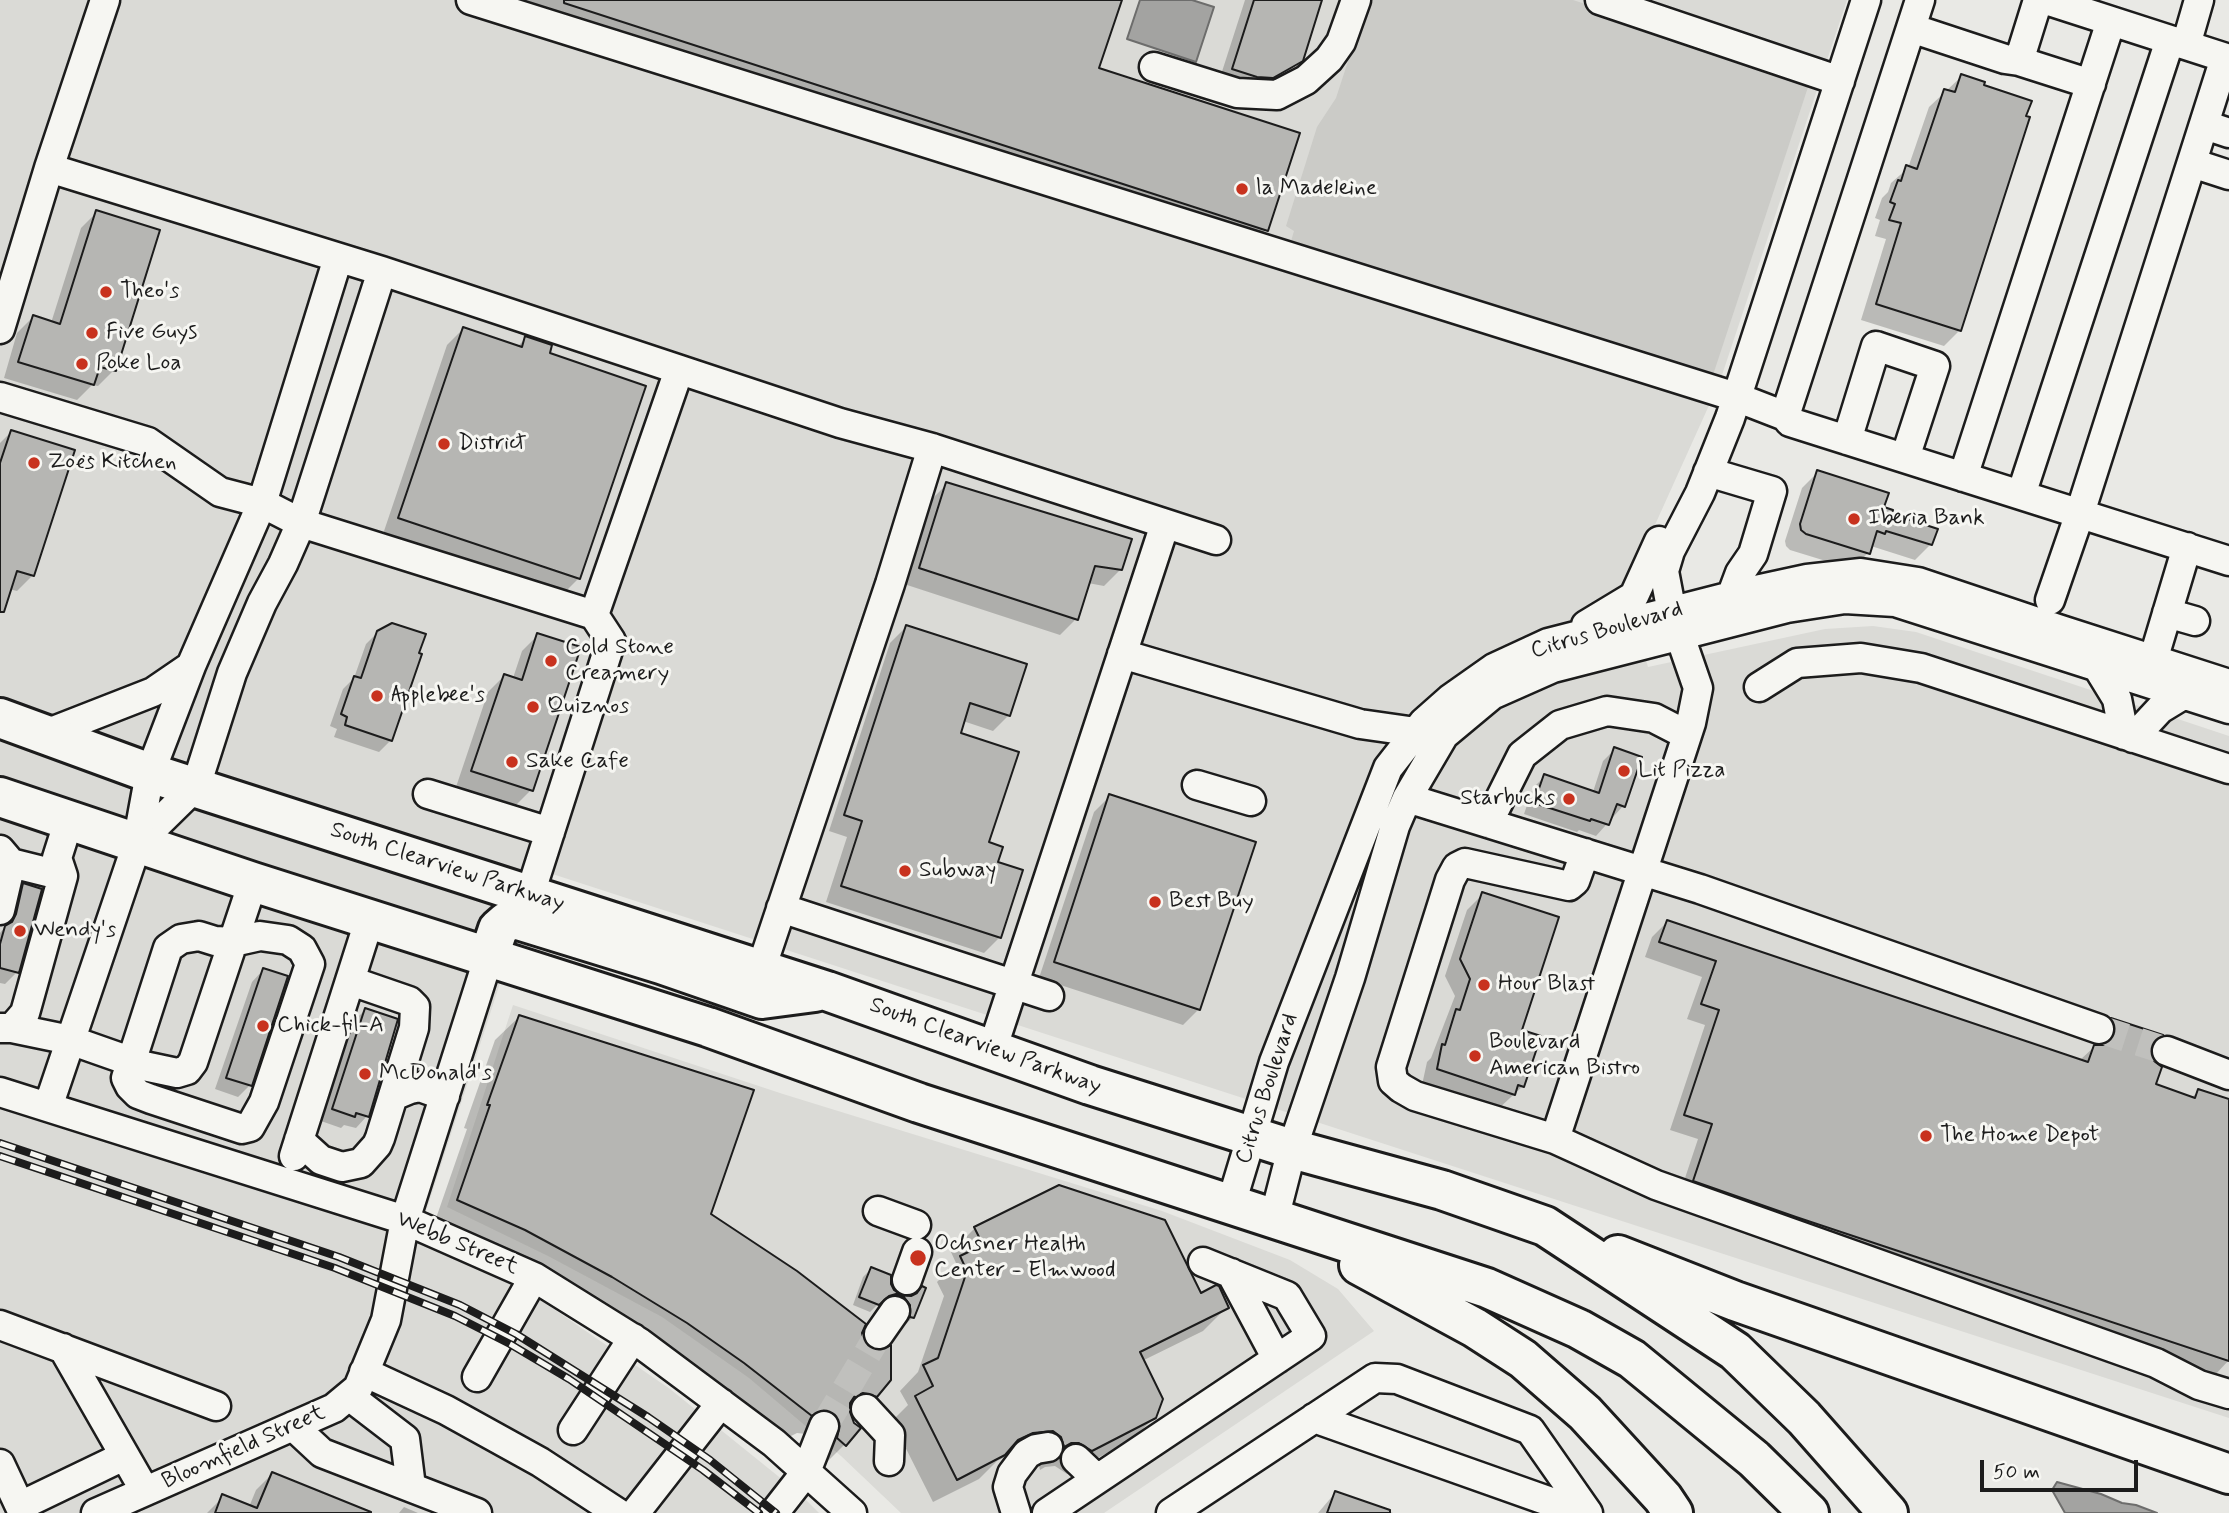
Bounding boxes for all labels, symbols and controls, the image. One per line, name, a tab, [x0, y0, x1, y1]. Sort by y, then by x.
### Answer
place label: la Madeleine	[1256, 175, 1377, 203]
marker: la Madeleine	[1234, 181, 1250, 197]
place label: Theo's	[120, 278, 179, 306]
marker: Theo's	[98, 284, 114, 300]
place label: Five Guys	[106, 319, 197, 347]
marker: Five Guys	[84, 325, 100, 341]
place label: Poke Loa	[96, 350, 182, 378]
marker: Poke Loa	[74, 356, 90, 372]
place label: District	[458, 430, 526, 458]
marker: District	[436, 436, 452, 452]
place label: Zoës Kitchen	[48, 449, 177, 477]
marker: Zoës Kitchen	[26, 455, 42, 471]
place label: Iberia Bank	[1868, 505, 1985, 533]
marker: Iberia Bank	[1846, 511, 1862, 527]
street label: Citrus Boulevard	[1528, 596, 1686, 666]
place label: Cold Stone Creamery	[565, 634, 674, 688]
marker: Cold Stone Creamery	[543, 653, 559, 669]
place label: Applebee's	[391, 682, 485, 710]
marker: Applebee's	[369, 688, 385, 704]
place label: Quiznos	[547, 693, 629, 721]
marker: Quiznos	[525, 699, 541, 715]
place label: Sake Cafe	[526, 748, 629, 776]
marker: Sake Cafe	[504, 754, 520, 770]
place label: Lit Pizza	[1638, 757, 1725, 785]
marker: Lit Pizza	[1616, 763, 1632, 779]
place label: Starbucks	[1460, 785, 1555, 813]
marker: Starbucks	[1561, 791, 1577, 807]
street label: South Clearview Parkway	[326, 817, 568, 919]
place label: Subway	[919, 857, 996, 885]
marker: Subway	[897, 863, 913, 879]
place label: Best Buy	[1169, 888, 1254, 916]
marker: Best Buy	[1147, 894, 1163, 910]
place label: Wendy's	[34, 917, 116, 945]
marker: Wendy's	[12, 923, 28, 939]
place label: Hour Blast	[1498, 971, 1595, 999]
marker: Hour Blast	[1476, 977, 1492, 993]
street label: South Clearview Parkway	[865, 992, 1105, 1102]
street label: Citrus Boulevard	[1231, 1010, 1305, 1168]
place label: Chick-fil-A	[277, 1012, 384, 1040]
marker: Chick-fil-A	[255, 1018, 271, 1034]
place label: Boulevard American Bistro	[1489, 1029, 1640, 1083]
marker: Boulevard American Bistro	[1467, 1048, 1483, 1064]
place label: McDonald's	[379, 1060, 492, 1088]
marker: McDonald's	[357, 1066, 373, 1082]
place label: The Home Depot	[1940, 1122, 2099, 1150]
marker: The Home Depot	[1918, 1128, 1934, 1144]
street label: Webb Street	[392, 1206, 522, 1282]
place label: Ochsner Health Center - Elmwood	[934, 1231, 1115, 1285]
marker: Ochsner Health Center - Elmwood	[908, 1248, 928, 1268]
street label: Bloomfield Street	[158, 1400, 330, 1496]
scale bar	[1984, 1446, 2142, 1490]
text: 50 m	[1993, 1458, 2040, 1486]

